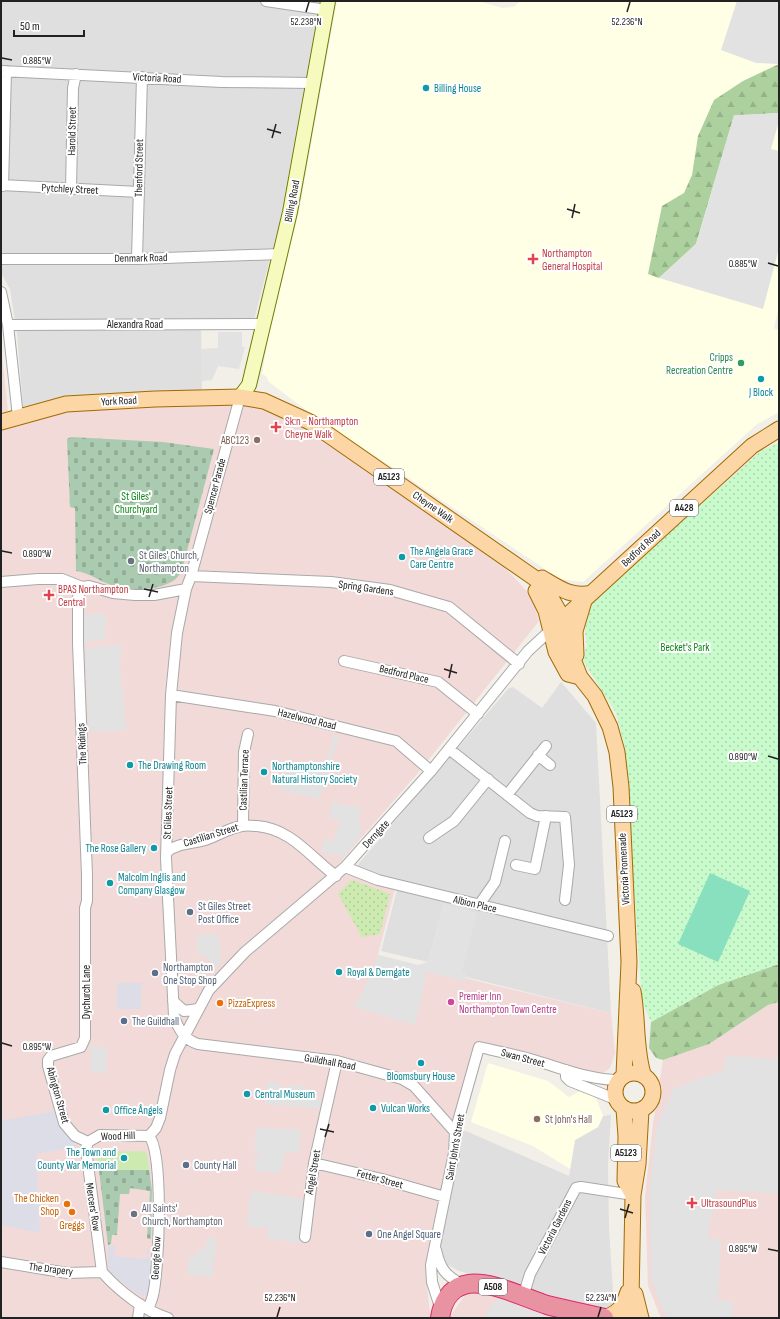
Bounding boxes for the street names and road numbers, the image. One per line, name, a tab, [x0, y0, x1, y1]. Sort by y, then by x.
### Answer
street label: Victoria Road	[132, 70, 182, 86]
street label: Harold Street	[65, 106, 79, 156]
street label: Thenford Street	[132, 138, 146, 197]
street label: Billing Road	[282, 179, 303, 223]
street label: Pytchley Street	[41, 181, 99, 197]
street label: Denmark Road	[114, 251, 168, 265]
street label: Alexandra Road	[106, 318, 163, 331]
street label: York Road	[101, 394, 138, 408]
street label: Spencer Parade	[201, 457, 229, 515]
road number: A5123	[374, 469, 404, 485]
street label: Cheyne Walk	[410, 488, 457, 526]
road number: A428	[670, 500, 698, 516]
street label: Bedford Road	[619, 526, 664, 569]
street label: Spring Gardens	[338, 578, 394, 598]
street label: Bedford Place	[378, 662, 430, 686]
street label: Hazelwood Road	[276, 705, 338, 733]
street label: The Ridings	[74, 723, 90, 765]
street label: Castilian Terrace	[236, 749, 252, 811]
street label: St Giles Street	[161, 786, 175, 840]
road number: A5123	[607, 806, 637, 822]
street label: Derngate	[360, 817, 392, 851]
street label: Castilian Street	[182, 820, 241, 850]
street label: Victoria Promenade	[616, 833, 632, 905]
street label: Albion Place	[451, 892, 498, 915]
street label: Dychurch Lane	[80, 965, 93, 1019]
street label: Swan Street	[500, 1046, 547, 1070]
street label: Guildhall Road	[303, 1051, 357, 1073]
street label: Abington Street	[43, 1064, 72, 1125]
street label: Saint John's Street	[443, 1112, 467, 1181]
street label: Wood Hill	[101, 1129, 135, 1143]
road number: A5123	[611, 1145, 641, 1161]
street label: Angel Street	[302, 1148, 323, 1196]
street label: Fetter Street	[355, 1167, 405, 1192]
street label: Mercers' Row	[83, 1182, 103, 1232]
street label: Victoria Gardens	[535, 1197, 575, 1257]
street label: George Row	[148, 1236, 164, 1280]
street label: The Drapery	[28, 1260, 75, 1278]
road number: A508	[479, 1279, 507, 1295]

